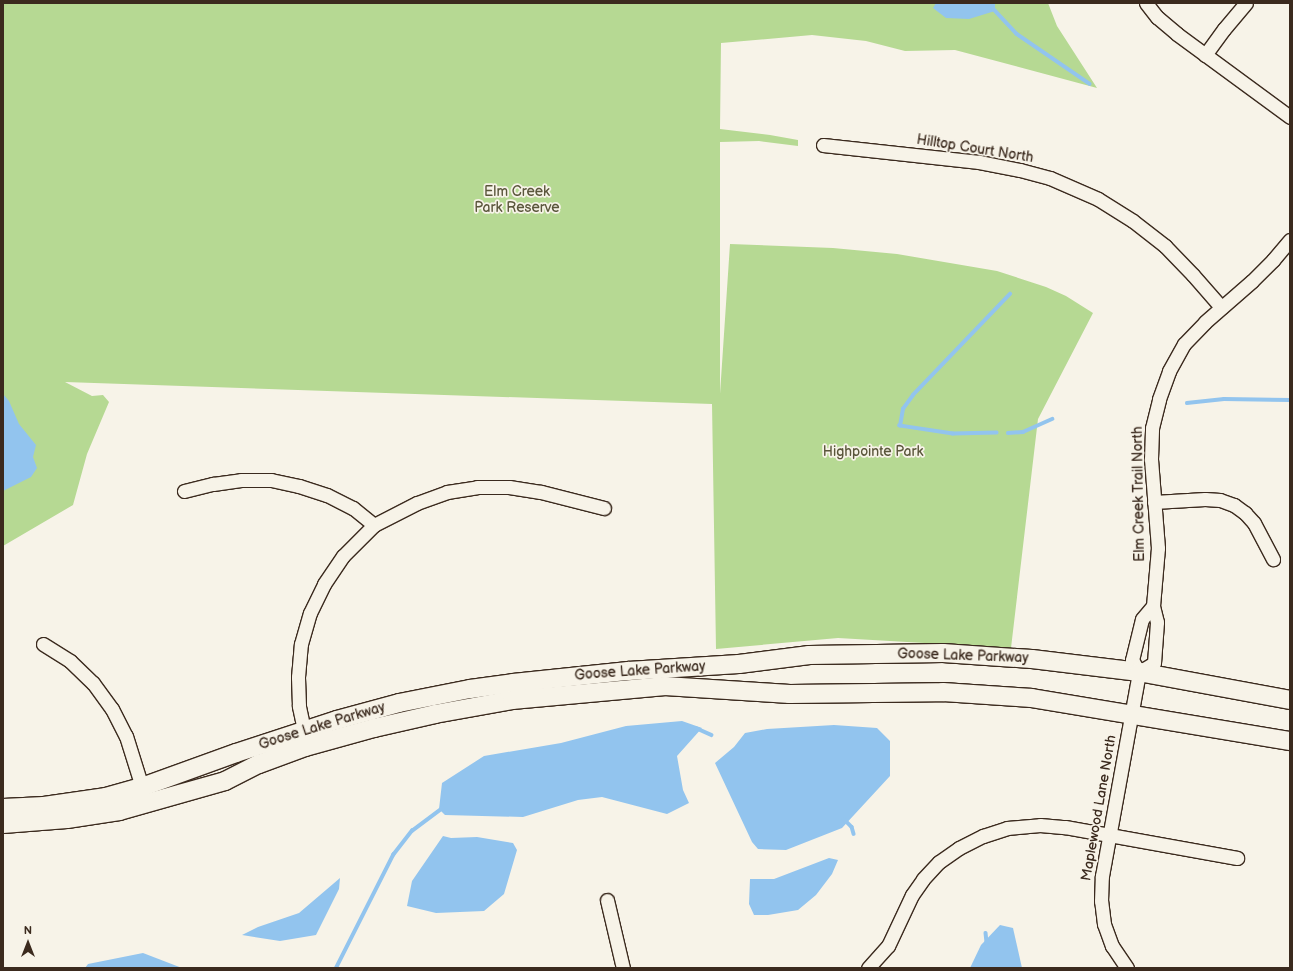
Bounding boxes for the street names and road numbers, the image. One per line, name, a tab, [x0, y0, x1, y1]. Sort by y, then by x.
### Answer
street label: Hilltop Court North	[915, 131, 1035, 167]
street label: Elm Creek Trail North	[1129, 426, 1149, 562]
street label: Goose Lake Parkway	[897, 645, 1029, 667]
street label: Goose Lake Parkway	[574, 658, 706, 684]
street label: Goose Lake Parkway	[257, 699, 387, 753]
street label: Maplewood Lane North	[1078, 734, 1120, 882]

